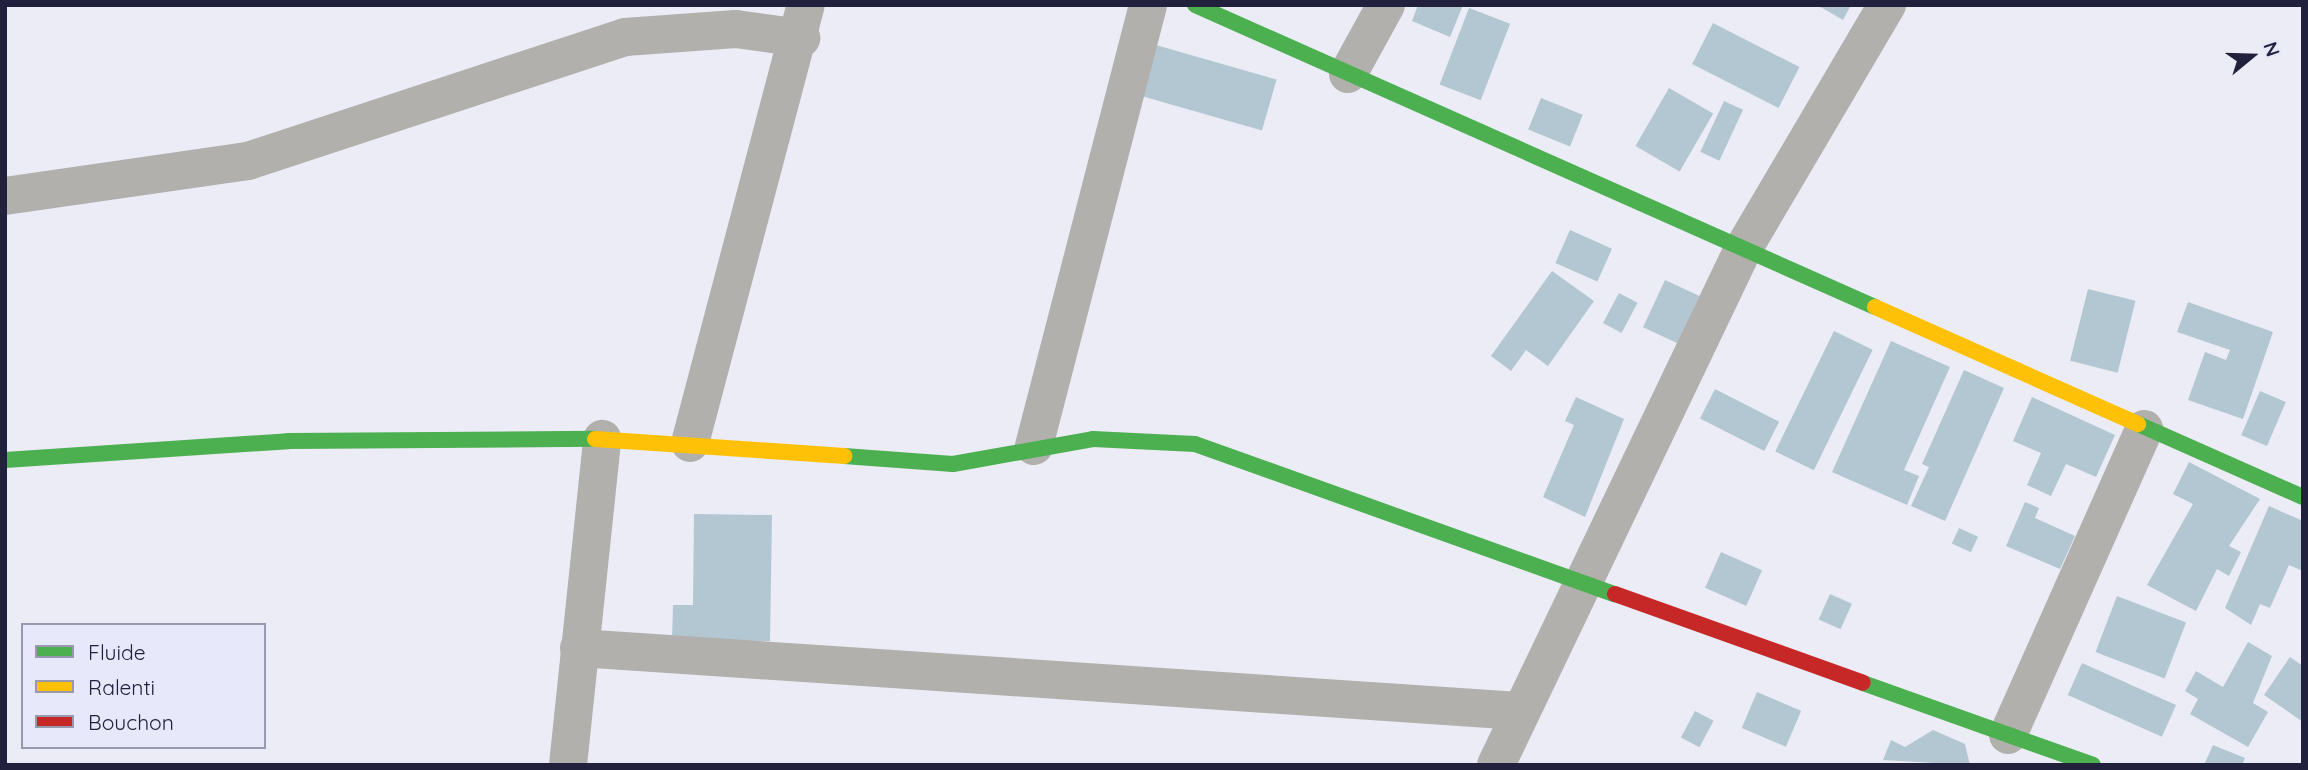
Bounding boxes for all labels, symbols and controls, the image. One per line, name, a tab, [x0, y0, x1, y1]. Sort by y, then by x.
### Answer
north arrow	[2217, 21, 2287, 91]
text: N	[2258, 39, 2285, 60]
legend	[21, 623, 266, 749]
text: Fluide	[88, 639, 146, 665]
text: Ralenti	[88, 674, 155, 700]
text: Bouchon	[88, 709, 174, 735]

